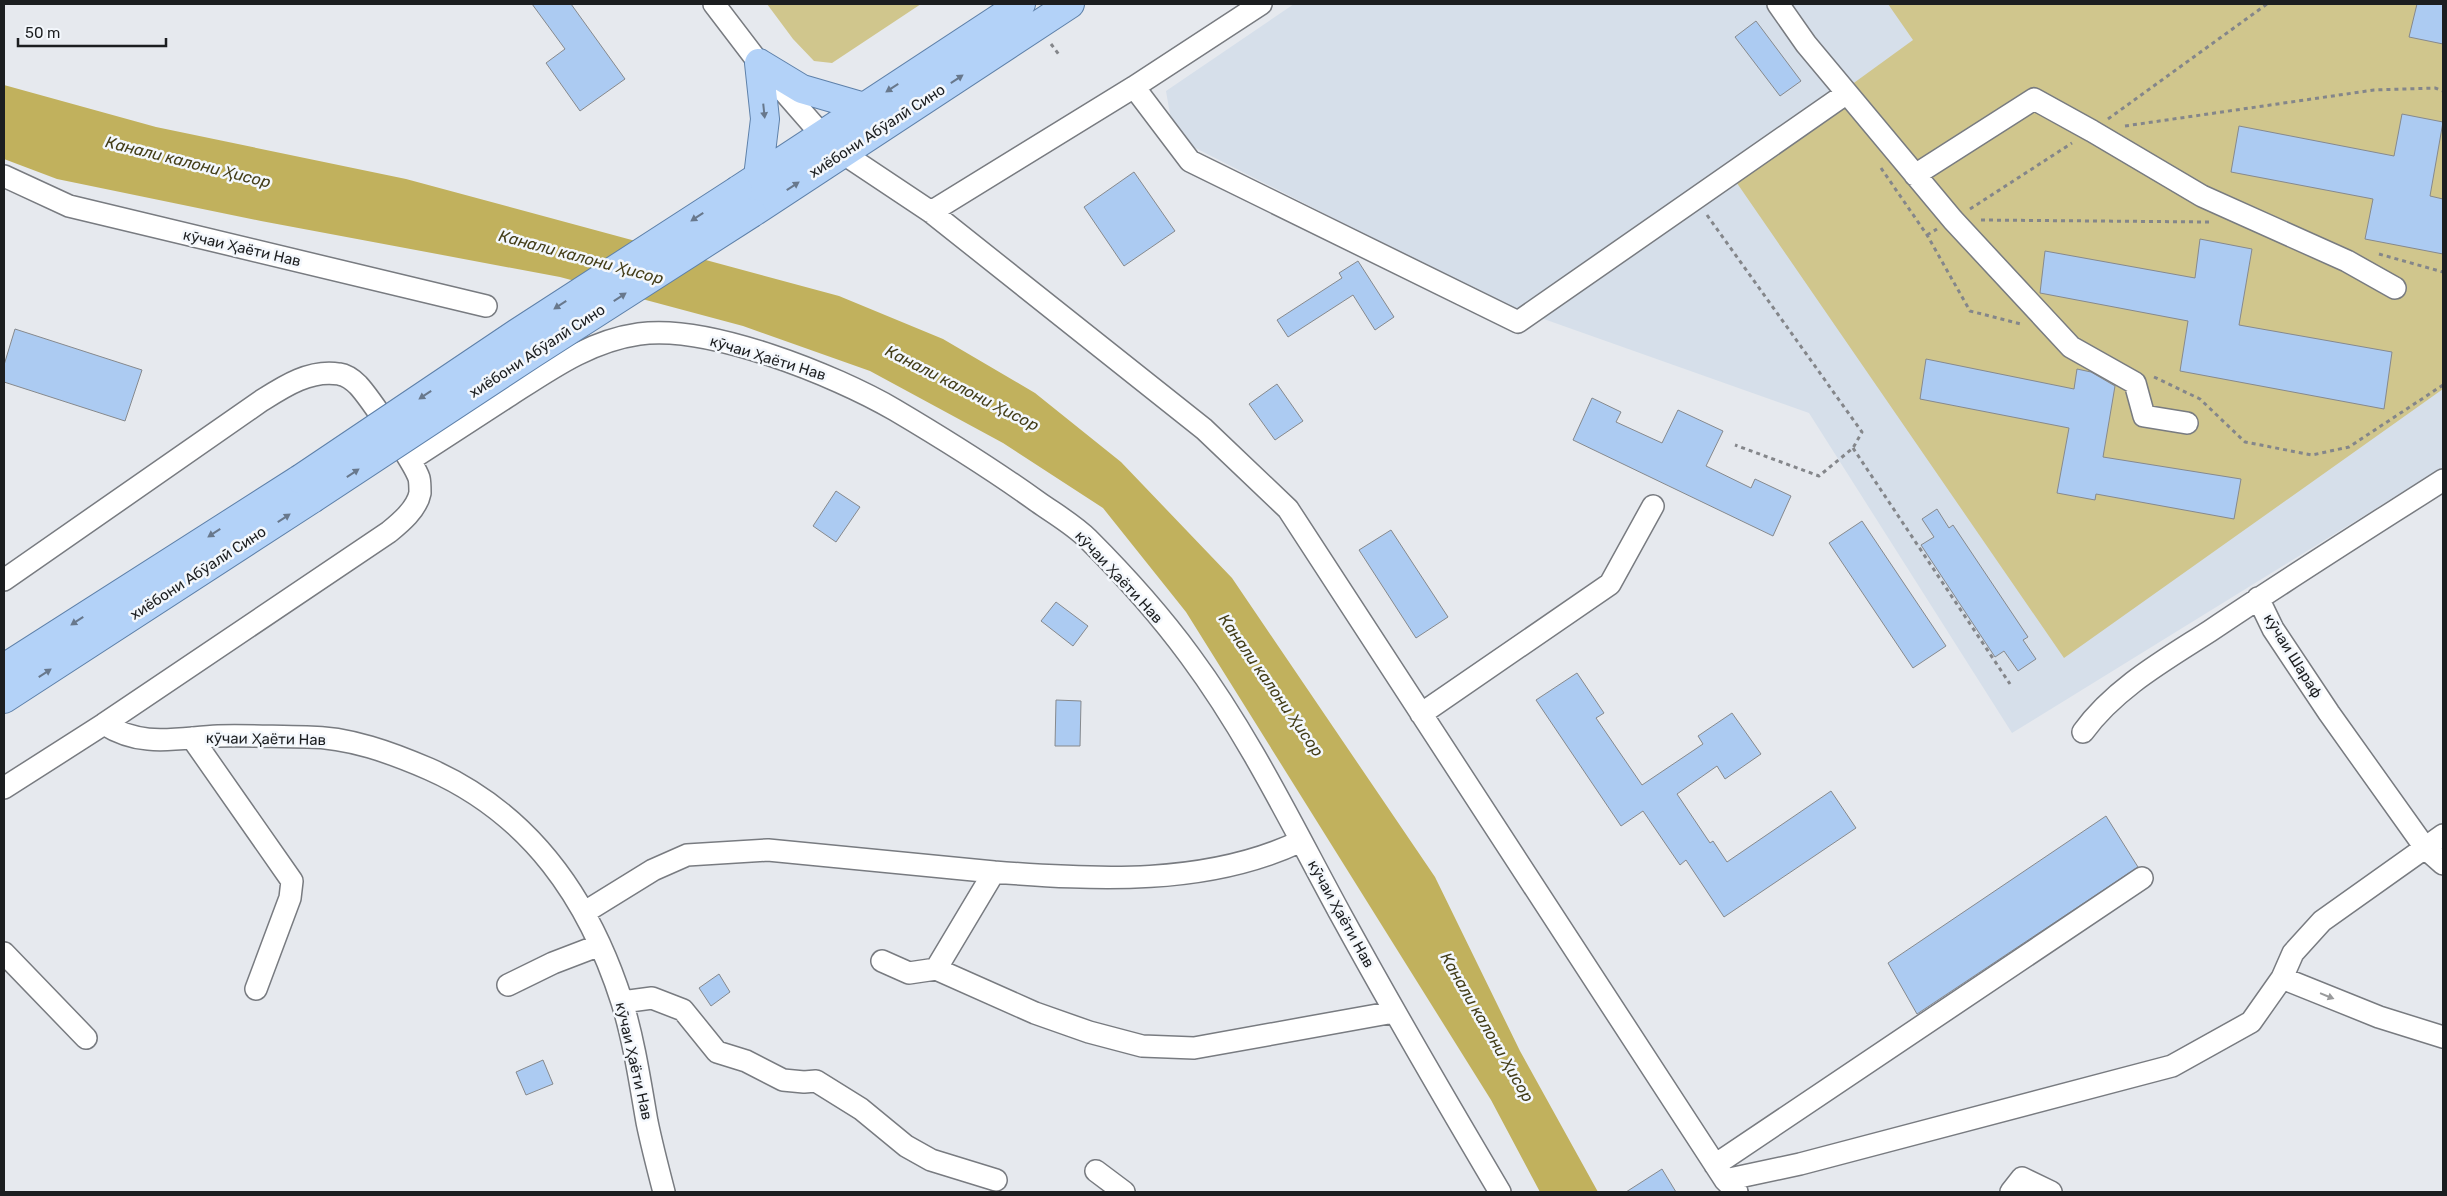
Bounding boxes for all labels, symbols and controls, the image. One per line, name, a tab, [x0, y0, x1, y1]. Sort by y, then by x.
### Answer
scale bar	[18, 15, 165, 47]
text: 50 m	[25, 24, 60, 42]
one-way arrow	[950, 74, 964, 84]
street label: хиёбони Абӯалӣ Сино	[806, 80, 948, 182]
one-way arrow	[886, 83, 899, 93]
one-way arrow	[760, 103, 768, 119]
water label: Канали калони Ҳисор	[104, 132, 273, 192]
one-way arrow	[787, 182, 800, 191]
one-way arrow	[690, 212, 703, 221]
street label: кӯчаи Ҳаёти Нав	[181, 226, 303, 270]
water label: Канали калони Ҳисор	[497, 226, 666, 288]
one-way arrow	[614, 292, 627, 302]
street label: хиёбони Абӯалӣ Сино	[466, 300, 608, 402]
one-way arrow	[554, 300, 567, 310]
street label: кӯчаи Ҳаёти Нав	[708, 332, 828, 384]
water label: Канали калони Ҳисор	[882, 341, 1042, 435]
one-way arrow	[418, 390, 432, 400]
one-way arrow	[346, 468, 359, 477]
one-way arrow	[277, 513, 291, 523]
street label: хиёбони Абӯалӣ Сино	[127, 522, 269, 624]
street label: кӯчаи Ҳаёти Нав	[1071, 527, 1167, 627]
one-way arrow	[208, 528, 221, 538]
water label: Канали калони Ҳисор	[1215, 610, 1328, 760]
street label: кӯчаи Шараф	[2260, 610, 2326, 702]
one-way arrow	[71, 616, 84, 625]
one-way arrow	[38, 668, 51, 677]
street label: кӯчаи Ҳаёти Нав	[206, 729, 326, 749]
street label: кӯчаи Ҳаёти Нав	[1304, 857, 1378, 971]
water label: Канали калони Ҳисор	[1436, 949, 1538, 1105]
one-way arrow	[2320, 992, 2334, 1000]
street label: кӯчаи Ҳаёти Нав	[612, 1000, 656, 1122]

